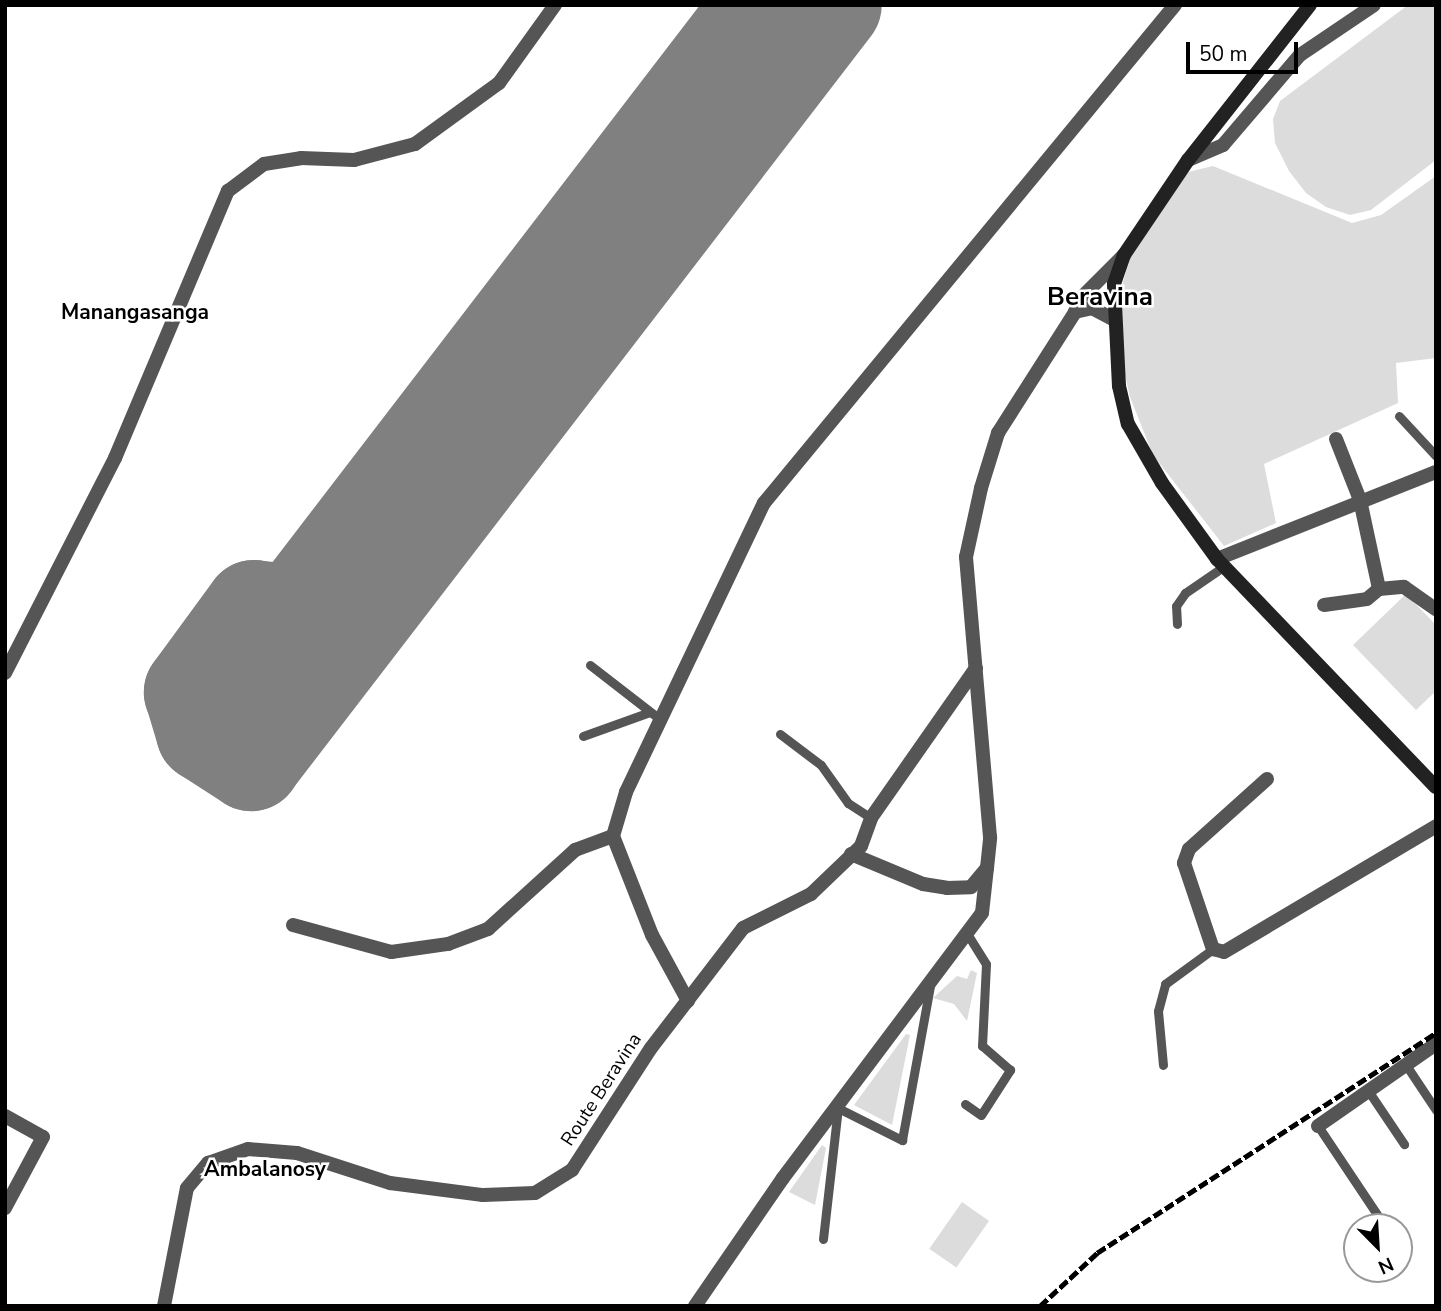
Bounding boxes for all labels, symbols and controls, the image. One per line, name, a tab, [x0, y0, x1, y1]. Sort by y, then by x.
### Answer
scale bar	[1189, 28, 1301, 72]
text: 50 m	[1199, 40, 1248, 68]
district label: Beravina	[1047, 281, 1153, 313]
district label: Manangasanga	[61, 299, 209, 325]
street label: Route Beravina	[557, 1029, 647, 1151]
district label: Ambalanosy	[204, 1156, 326, 1182]
north arrow	[1343, 1213, 1413, 1283]
text: N	[1374, 1251, 1398, 1280]

